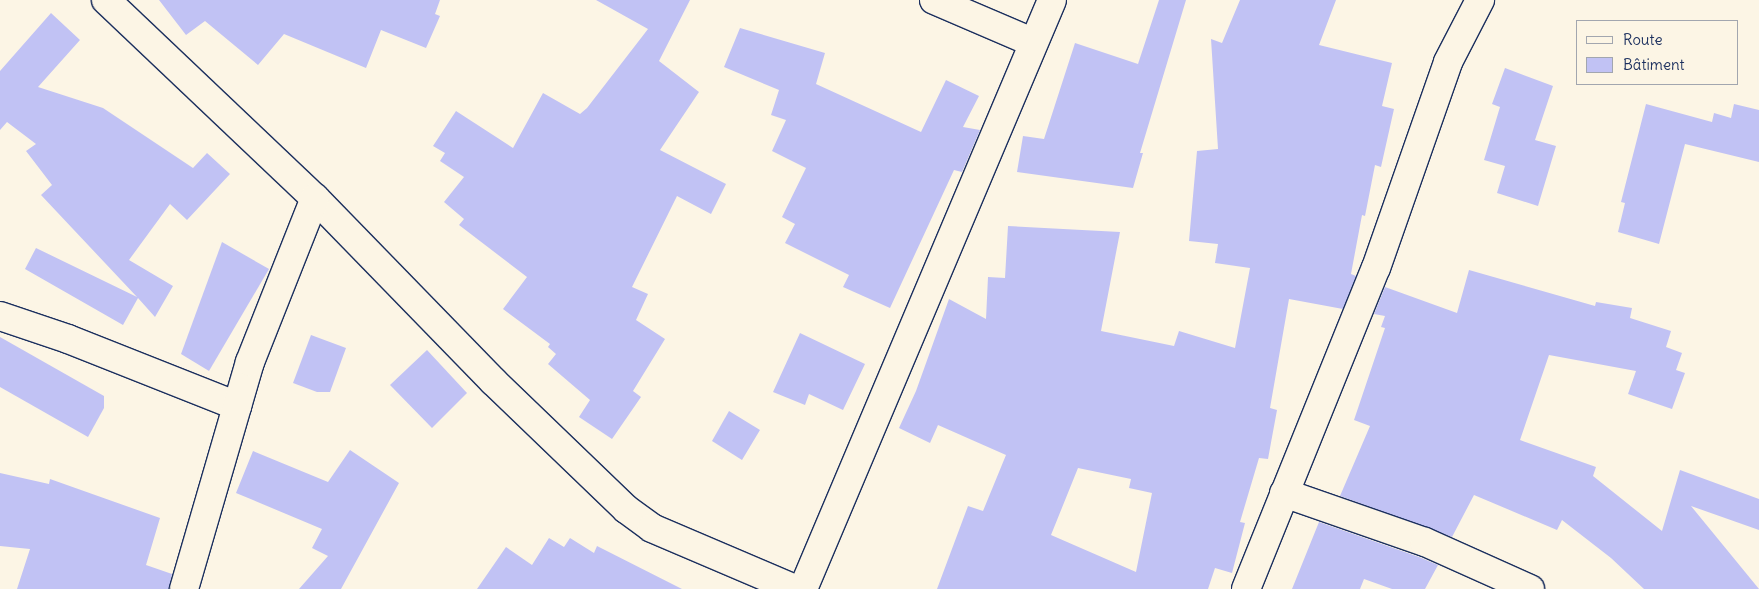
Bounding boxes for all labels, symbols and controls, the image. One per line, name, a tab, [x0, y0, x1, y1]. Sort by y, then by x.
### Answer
legend	[1576, 20, 1739, 85]
text: Route	[1623, 30, 1663, 49]
text: Bâtiment	[1623, 55, 1685, 74]

